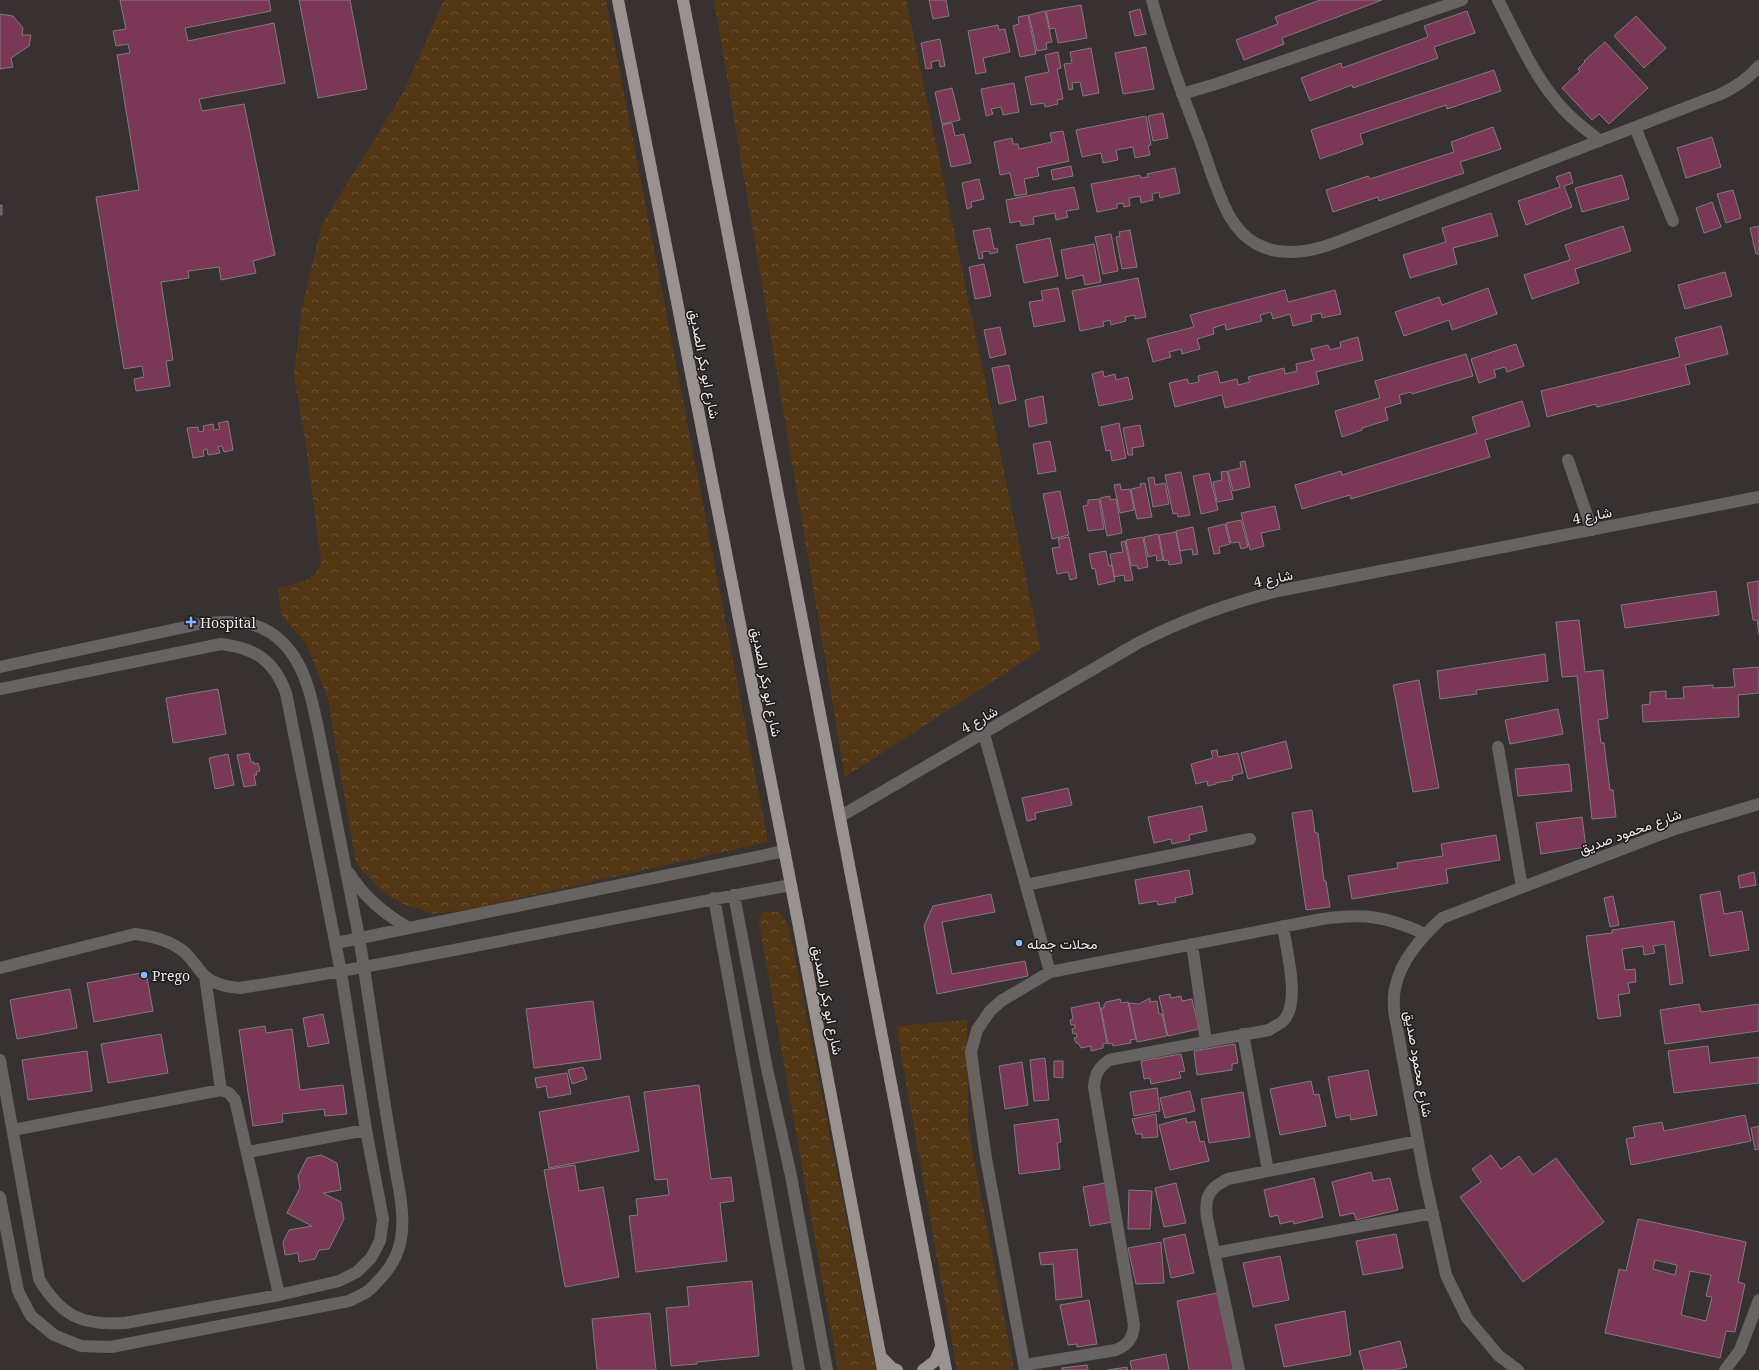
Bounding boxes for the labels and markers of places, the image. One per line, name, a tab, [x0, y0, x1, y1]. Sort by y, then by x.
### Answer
place label: Hospital	[200, 613, 256, 632]
marker: Hospital	[185, 616, 197, 628]
place label: محلات جمله	[1027, 934, 1097, 953]
marker: محلات جمله	[1014, 938, 1024, 948]
place label: Prego	[152, 966, 190, 985]
marker: Prego	[139, 970, 149, 980]

